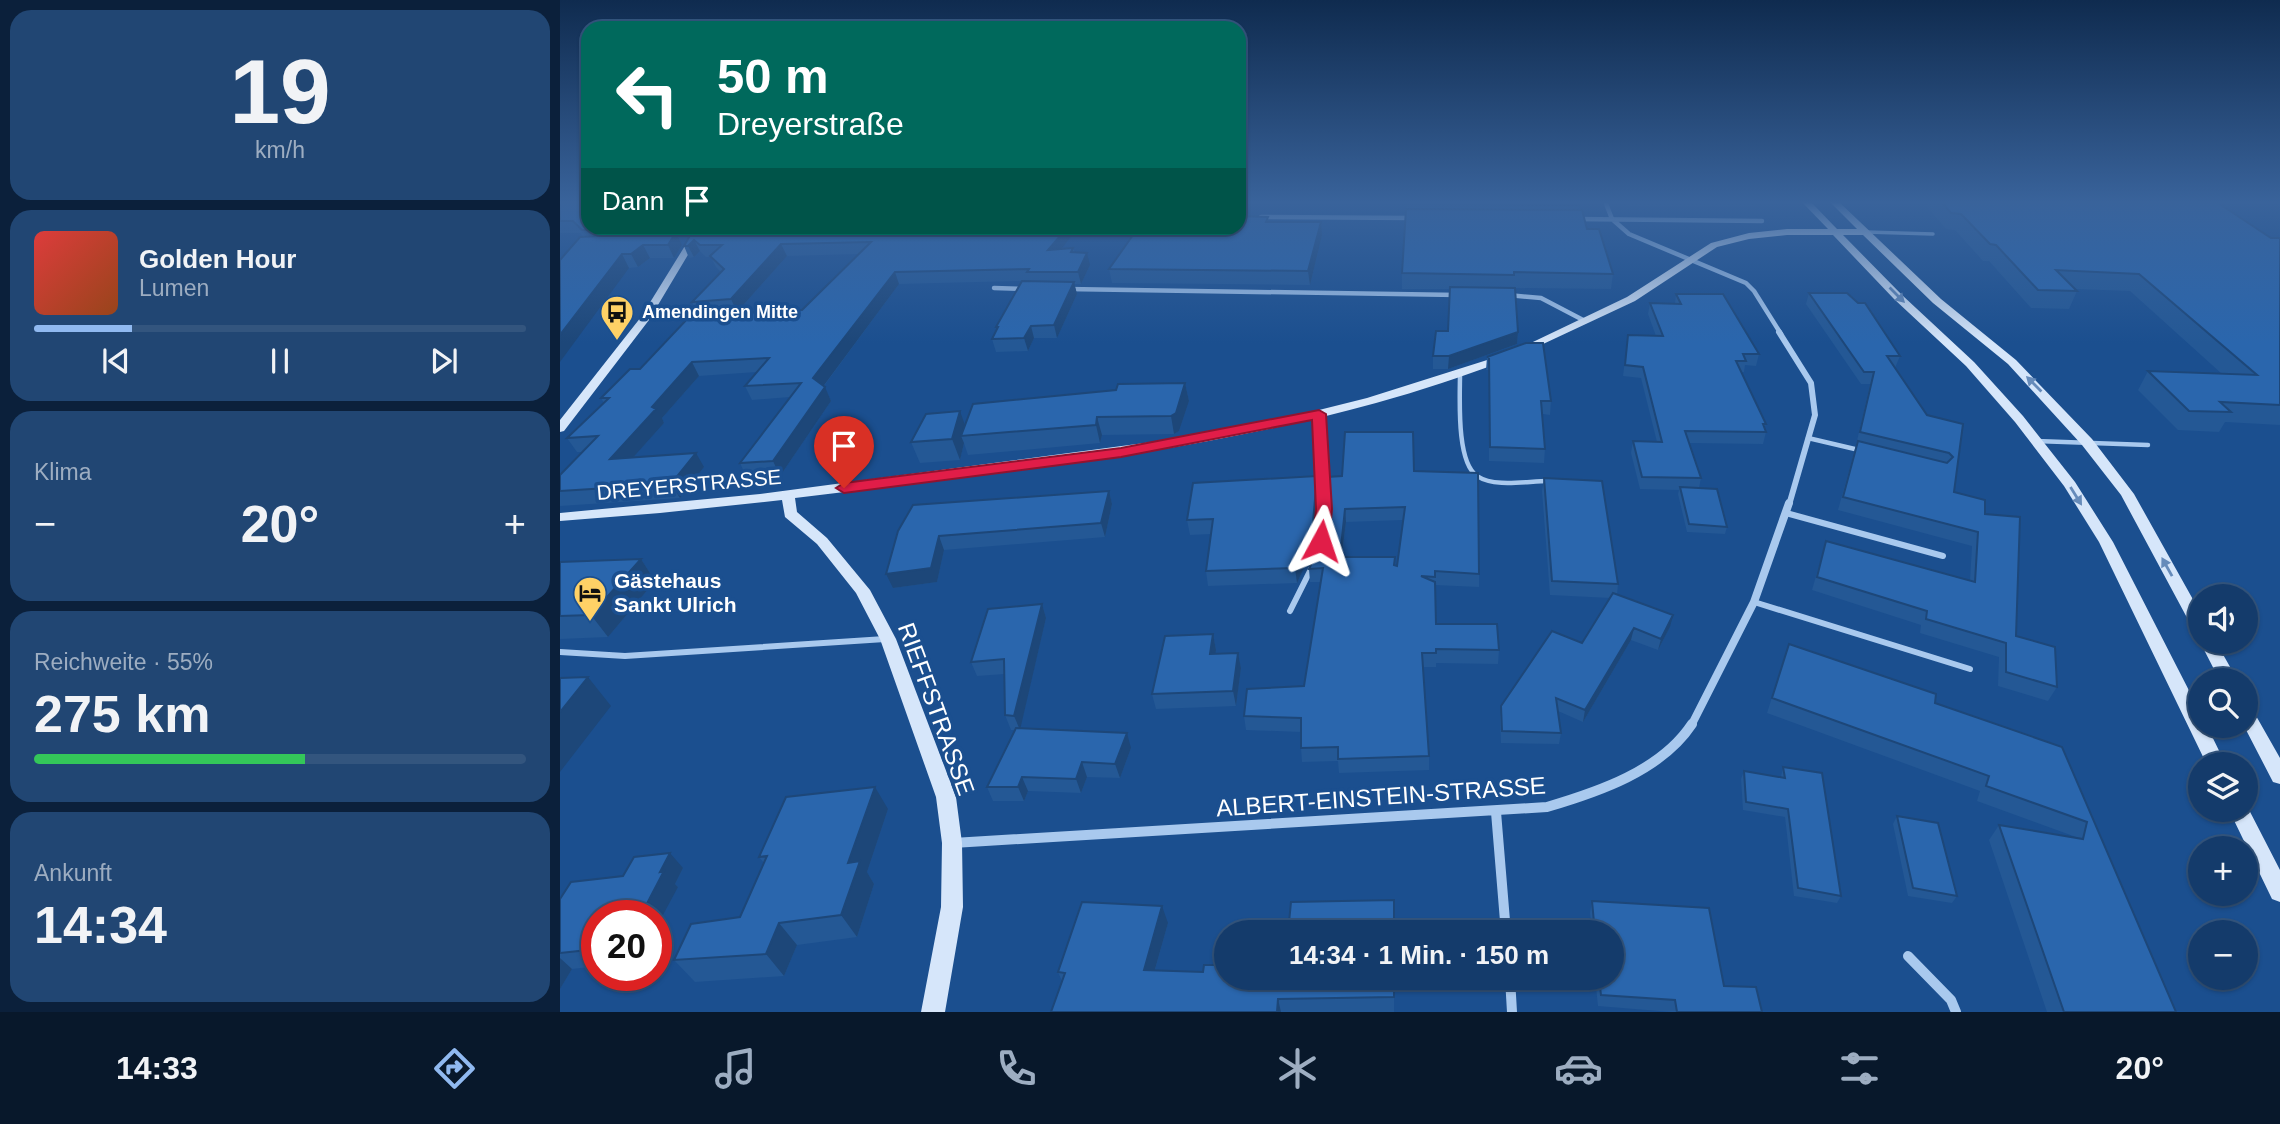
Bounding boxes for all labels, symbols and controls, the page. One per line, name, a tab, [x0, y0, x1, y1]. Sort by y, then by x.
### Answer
text: 19	[229, 41, 331, 142]
icon: left	[602, 49, 693, 140]
text: 50 m	[717, 49, 829, 103]
text: Dreyerstraße	[717, 106, 904, 142]
text: km/h	[255, 137, 305, 163]
icon: arrive	[678, 182, 716, 220]
text: Dann	[602, 186, 664, 216]
text: Golden Hour	[139, 244, 296, 274]
text: Lumen	[139, 275, 209, 301]
one-way arrow	[1888, 287, 1905, 304]
bus stop icon: Amendingen Mitte	[598, 293, 636, 342]
place label: Amendingen Mitte	[642, 302, 798, 322]
icon: previous	[97, 342, 135, 380]
icon: pause	[261, 342, 299, 380]
icon: next	[425, 342, 463, 380]
one-way arrow	[2026, 376, 2042, 392]
pin	[814, 416, 874, 488]
icon: arrive	[825, 427, 863, 465]
text: Klima	[34, 459, 92, 485]
street label: DREYERSTRASSE	[596, 465, 782, 504]
one-way arrow	[2070, 486, 2083, 505]
text: 20°	[241, 495, 319, 553]
text: −	[34, 503, 56, 545]
text: +	[504, 503, 526, 545]
position arrow	[1284, 504, 1358, 578]
one-way arrow	[2161, 557, 2173, 576]
place label: Gästehaus Sankt Ulrich	[614, 569, 737, 616]
hotel icon: Gästehaus Sankt Ulrich	[571, 574, 609, 623]
map controls	[2188, 584, 2258, 990]
button: sound	[2188, 584, 2258, 654]
street label: RIEFFSTRASSE	[893, 619, 980, 799]
text: Reichweite · 55%	[34, 649, 213, 675]
button: search	[2188, 668, 2258, 738]
text: 275 km	[34, 685, 210, 743]
button: layers	[2188, 752, 2258, 822]
street label: ALBERT-EINSTEIN-STRASSE	[1215, 772, 1547, 821]
button: +	[2188, 836, 2258, 906]
text: Ankunft	[34, 860, 112, 886]
text: 14:34	[34, 896, 167, 954]
speed limit sign: 20	[581, 900, 672, 991]
button: −	[2188, 920, 2258, 990]
text: 14:34 · 1 Min. · 150 m	[1289, 940, 1549, 970]
icon: directions	[430, 1044, 479, 1093]
icon: music	[711, 1044, 760, 1093]
icon: phone	[992, 1044, 1041, 1093]
icon: climate	[1273, 1044, 1322, 1093]
icon: car	[1554, 1044, 1603, 1093]
icon: filters	[1835, 1044, 1884, 1093]
text: 14:33	[116, 1050, 198, 1086]
text: 20°	[2116, 1050, 2164, 1086]

